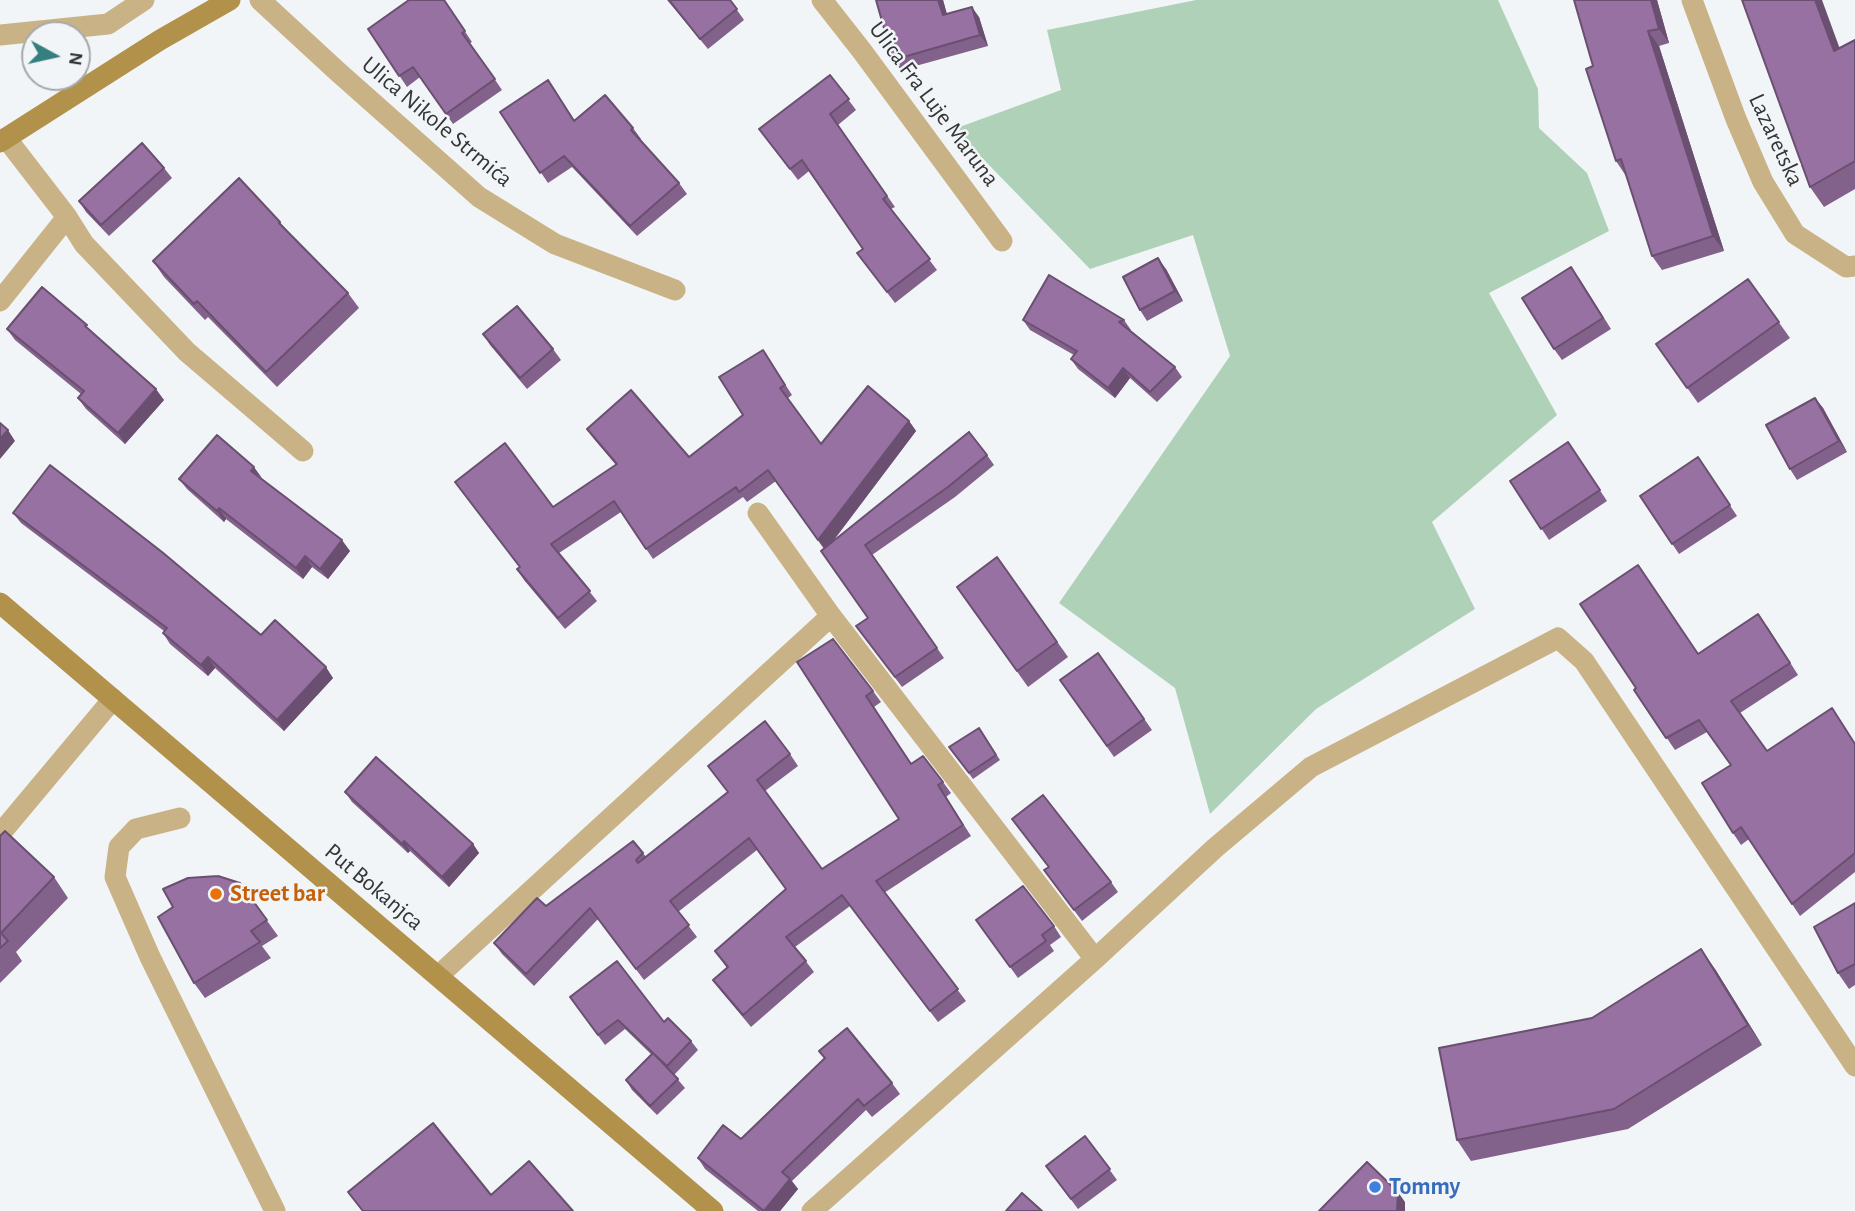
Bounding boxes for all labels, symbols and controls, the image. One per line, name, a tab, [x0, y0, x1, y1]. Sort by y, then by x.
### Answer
street label: Ulica Fra Luje Maruna	[863, 16, 1005, 192]
north arrow	[21, 21, 91, 91]
text: N	[65, 51, 86, 67]
street label: Ulica Nikole Strmića	[356, 51, 518, 193]
street label: Lazaretska	[1742, 89, 1810, 191]
street label: Put Bokanjca	[319, 837, 429, 937]
place label: Street bar	[230, 880, 325, 908]
marker: Street bar	[208, 886, 224, 902]
place label: Tommy	[1389, 1173, 1460, 1201]
marker: Tommy	[1367, 1179, 1383, 1195]

